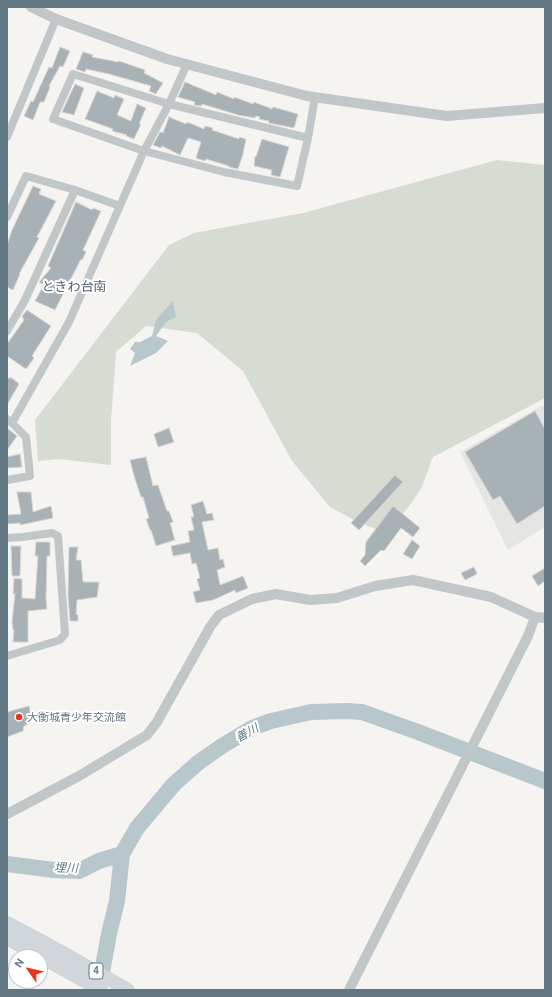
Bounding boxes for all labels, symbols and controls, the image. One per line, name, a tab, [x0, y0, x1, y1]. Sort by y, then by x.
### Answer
district label: ときわ台南	[42, 279, 106, 295]
place label: 大衡城青少年交流館	[27, 710, 126, 724]
marker: 大衡城青少年交流館	[14, 712, 24, 722]
water label: 善川	[233, 721, 261, 745]
water label: 埋川	[54, 860, 78, 876]
north arrow	[8, 949, 48, 989]
text: N	[12, 956, 26, 970]
road number: 4	[89, 963, 103, 979]

